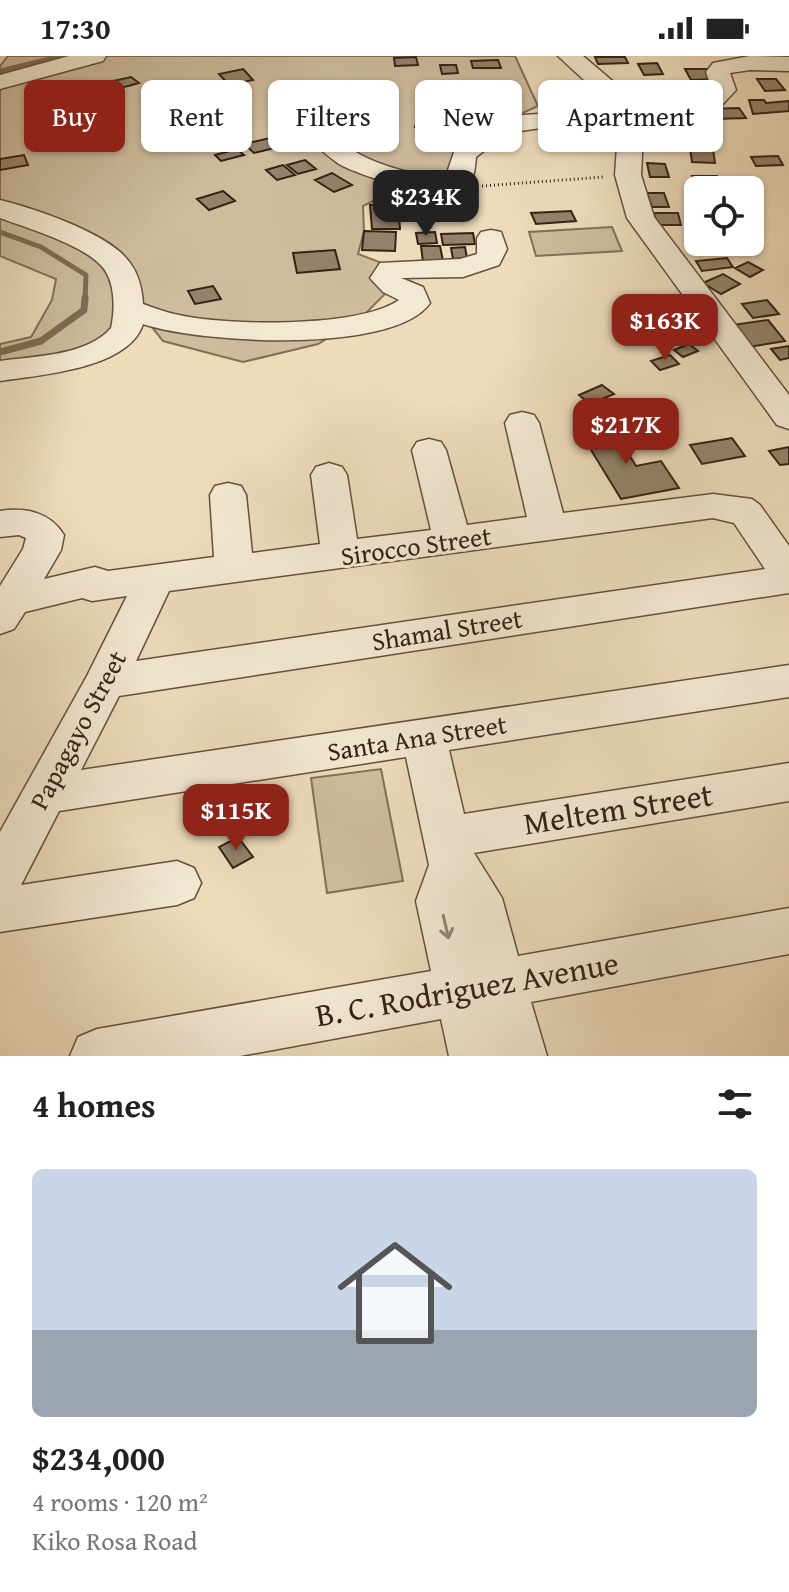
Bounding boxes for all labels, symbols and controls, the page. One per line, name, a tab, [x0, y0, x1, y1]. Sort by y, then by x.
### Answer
text: 17:30	[40, 6, 111, 50]
chip: Buy	[24, 80, 125, 152]
chip: Rent	[141, 80, 252, 152]
chip: Filters	[268, 80, 399, 152]
chip: New	[415, 80, 522, 152]
chip: Apartment	[538, 80, 723, 152]
pin: $234K	[370, 170, 482, 238]
text: $234K	[391, 176, 461, 215]
map controls	[684, 176, 764, 256]
button: locate	[684, 176, 764, 256]
pin: $163K	[609, 294, 721, 362]
text: $163K	[630, 300, 700, 339]
pin: $217K	[570, 398, 682, 466]
text: $217K	[591, 404, 661, 443]
street label: Sirocco Street	[338, 516, 494, 575]
street label: Shamal Street	[369, 598, 525, 661]
street label: Papagayo Street	[19, 643, 136, 816]
street label: Santa Ana Street	[325, 704, 509, 771]
street label: Meltem Street	[520, 770, 716, 847]
pin: $115K	[180, 784, 292, 852]
text: $115K	[201, 790, 271, 829]
one-way arrow	[440, 913, 455, 939]
street label: B. C. Rodriguez Avenue	[312, 939, 622, 1038]
text: 4 homes	[32, 1080, 156, 1129]
icon: filters	[713, 1082, 757, 1126]
icon: home	[323, 1221, 467, 1365]
text: $234,000	[32, 1433, 165, 1482]
text: 4 rooms · 120 m²	[32, 1482, 208, 1521]
text: Kiko Rosa Road	[32, 1521, 197, 1560]

